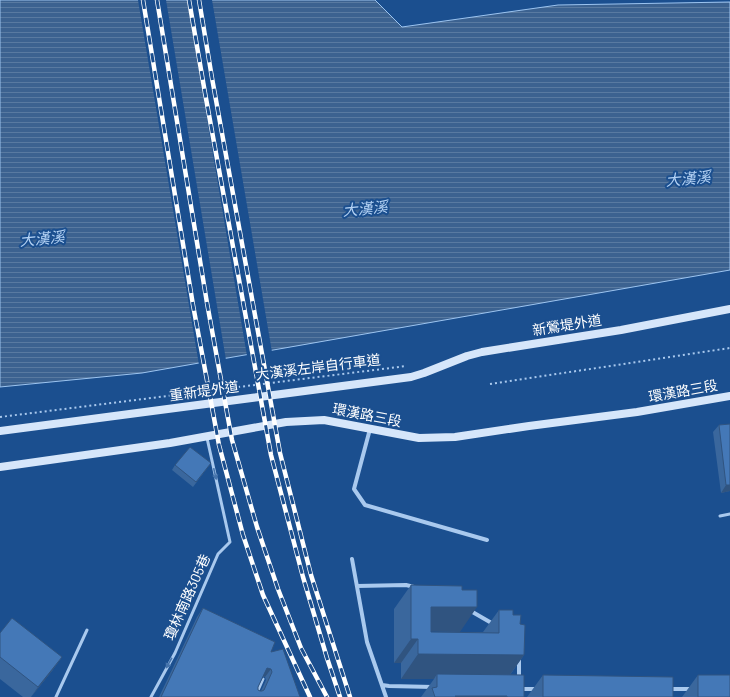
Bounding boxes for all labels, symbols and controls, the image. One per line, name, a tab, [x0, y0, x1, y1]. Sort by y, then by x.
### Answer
water label: 大漢溪	[665, 167, 713, 189]
water label: 大漢溪	[342, 197, 390, 219]
water label: 大漢溪	[19, 227, 67, 249]
street label: 新鶯堤外道	[531, 311, 603, 338]
street label: 大漢溪左岸自行車道	[254, 350, 382, 383]
street label: 環漢路三段	[647, 376, 719, 405]
street label: 重新堤外道	[168, 377, 240, 404]
street label: 環漢路三段	[331, 399, 403, 430]
one-way arrow	[212, 468, 218, 480]
street label: 瓊林南路305巷	[160, 551, 213, 642]
one-way arrow	[166, 658, 172, 669]

